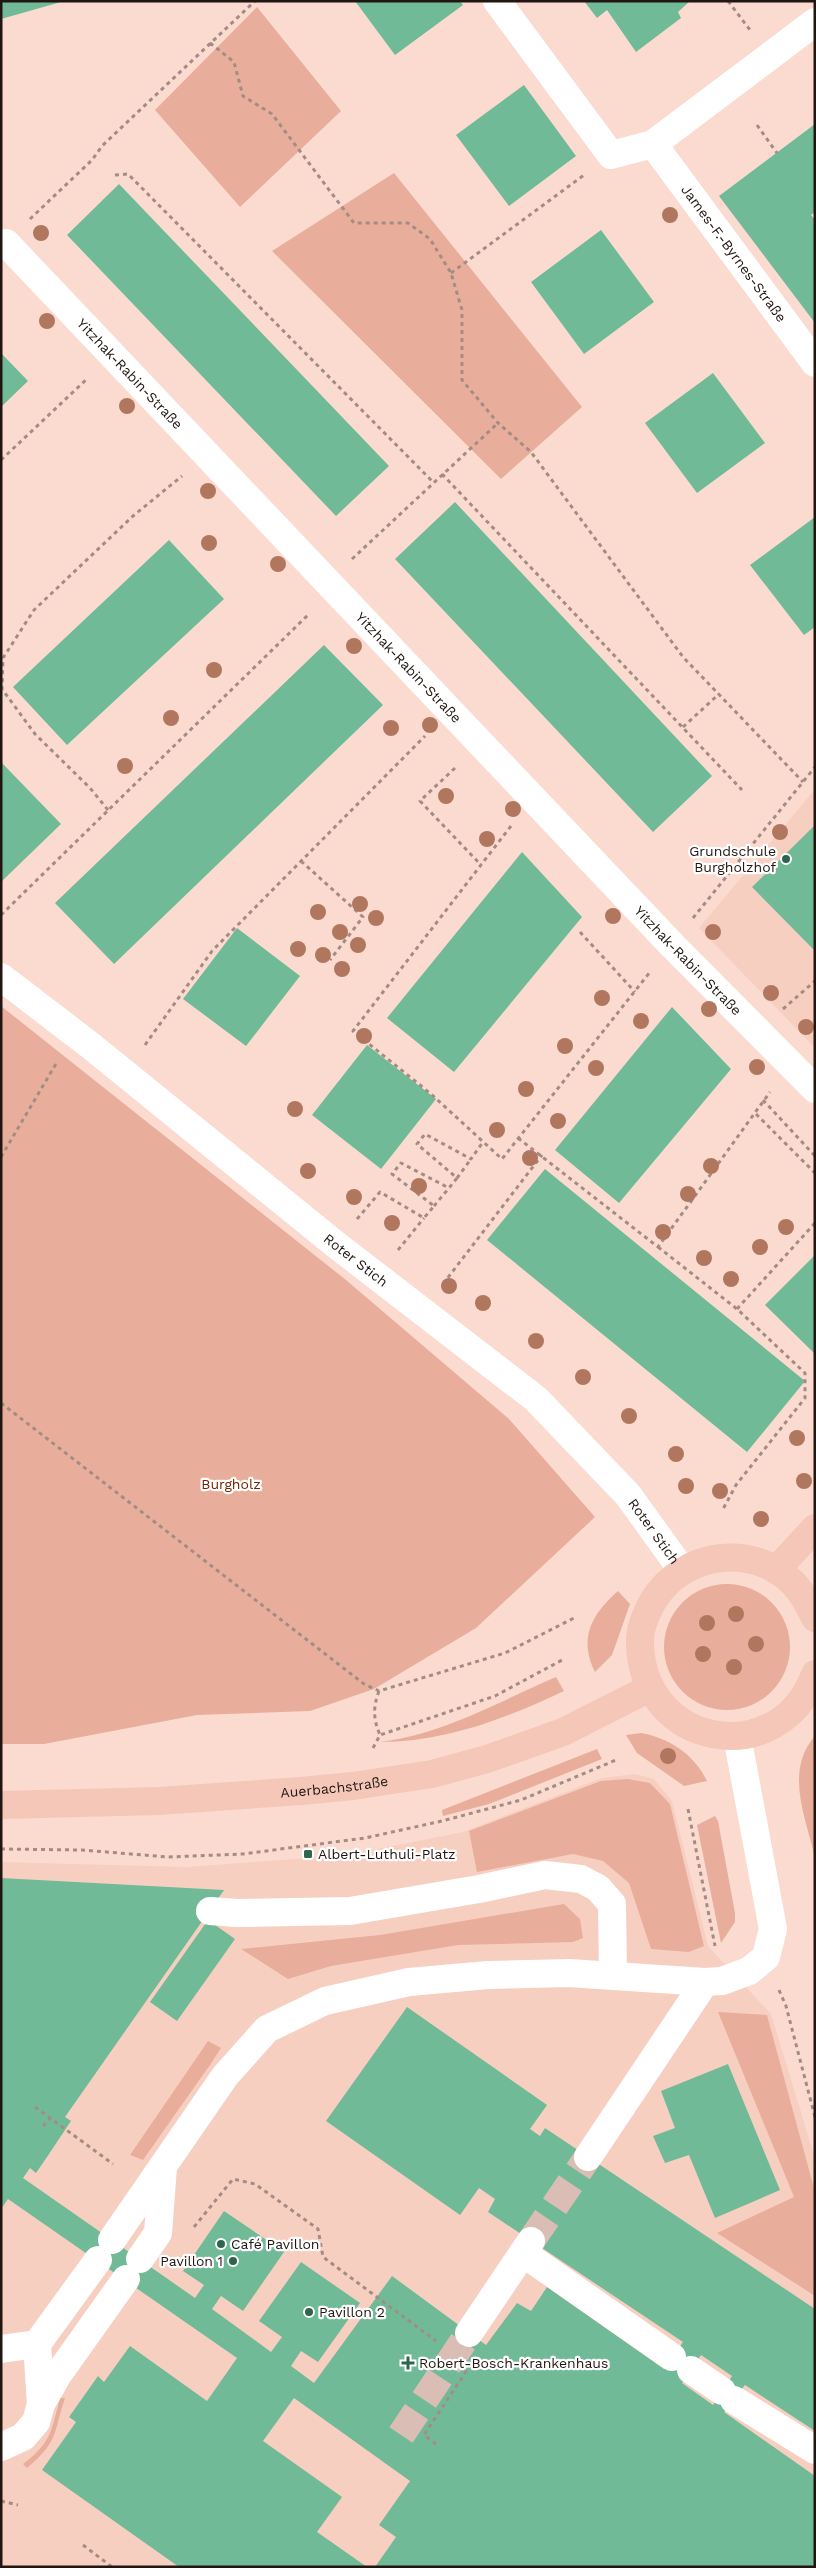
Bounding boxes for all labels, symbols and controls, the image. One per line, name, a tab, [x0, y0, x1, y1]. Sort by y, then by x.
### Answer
street label: James-F.-Byrnes-Straße	[678, 182, 790, 325]
street label: Yitzhak-Rabin-Straße	[74, 315, 186, 432]
street label: Yitzhak-Rabin-Straße	[352, 609, 465, 726]
place label: Grundschule Burgholzhof	[689, 843, 776, 875]
marker: Grundschule Burgholzhof	[780, 853, 792, 865]
street label: Yitzhak-Rabin-Straße	[631, 903, 745, 1018]
street label: Roter Stich	[321, 1230, 391, 1290]
park label: Burgholz	[201, 1476, 261, 1492]
street label: Roter Stich	[625, 1495, 683, 1567]
street label: Auerbachstraße	[280, 1773, 389, 1800]
place label: Albert-Luthuli-Platz	[318, 1846, 456, 1862]
marker: Albert-Luthuli-Platz	[302, 1848, 314, 1860]
place label: Café Pavillon	[231, 2236, 319, 2252]
marker: Café Pavillon	[215, 2238, 227, 2250]
place label: Pavillon 1	[160, 2253, 223, 2269]
marker: Pavillon 1	[227, 2255, 239, 2267]
place label: Pavillon 2	[319, 2304, 385, 2320]
marker: Pavillon 2	[303, 2306, 315, 2318]
place label: Robert-Bosch-Krankenhaus	[419, 2355, 608, 2371]
marker: Robert-Bosch-Krankenhaus	[401, 2356, 415, 2370]

